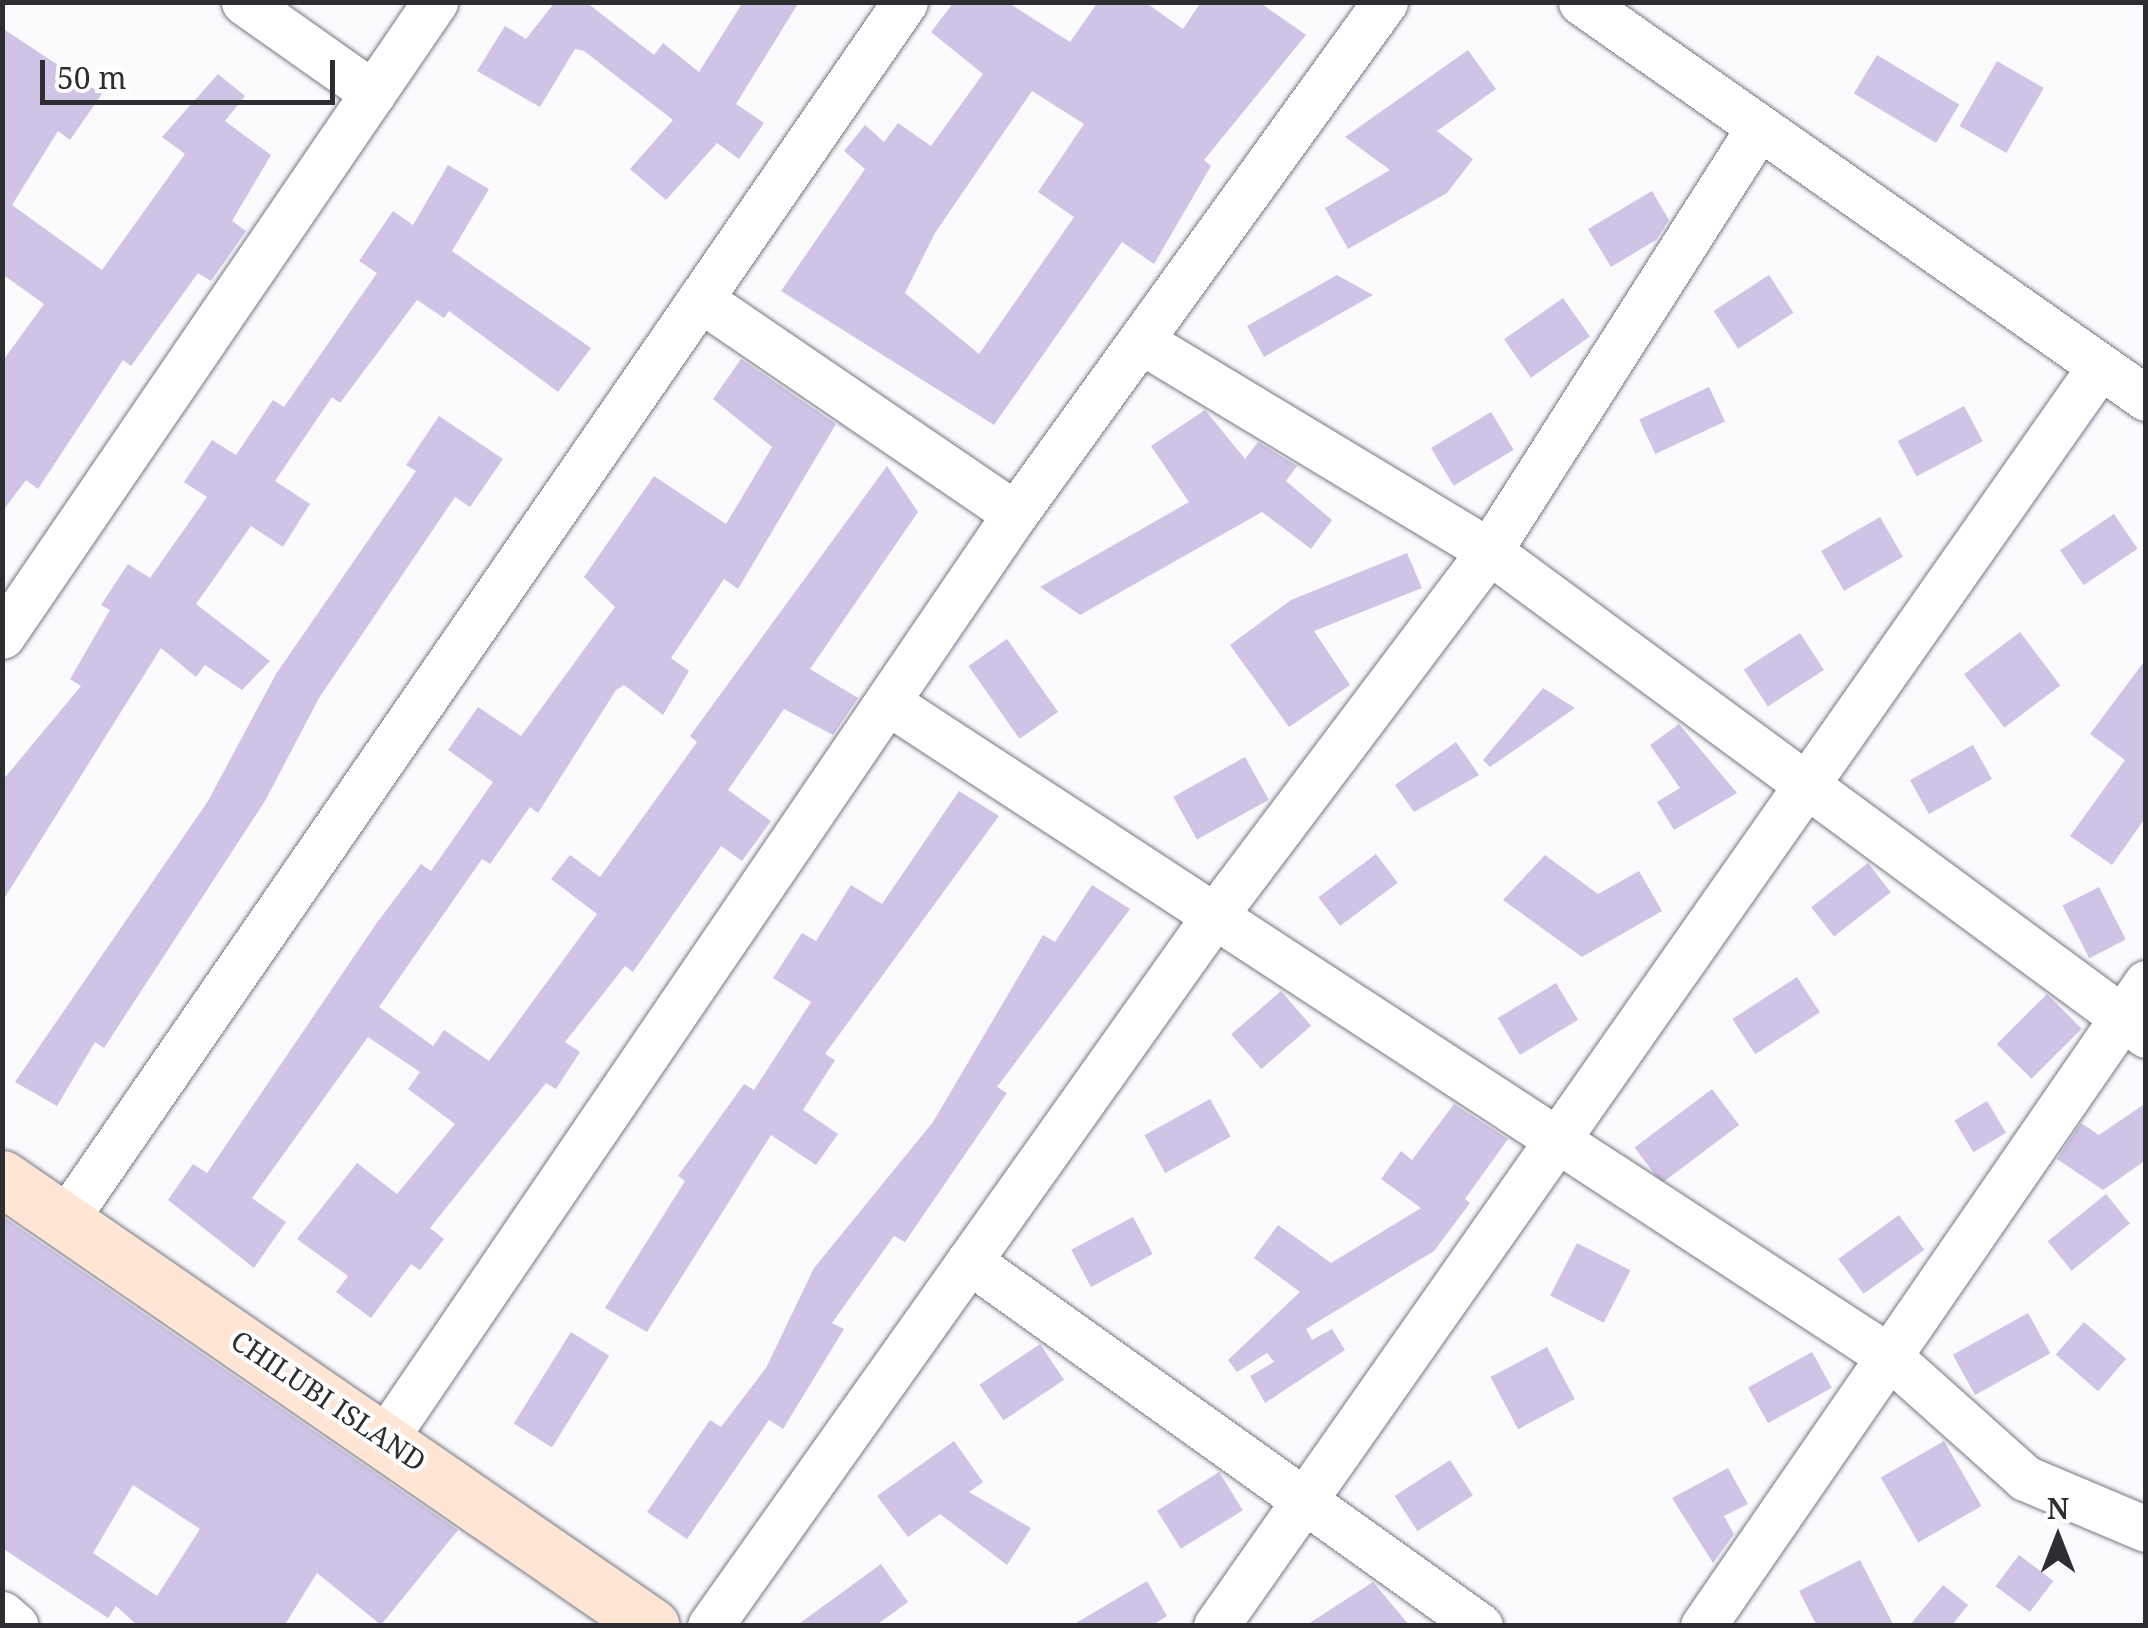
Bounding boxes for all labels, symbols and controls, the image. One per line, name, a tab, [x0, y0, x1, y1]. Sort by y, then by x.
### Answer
scale bar	[45, 40, 340, 102]
text: 50 m	[57, 57, 127, 98]
street label: CHILUBI ISLAND	[225, 1322, 433, 1478]
north arrow	[2008, 1488, 2108, 1588]
text: N	[2047, 1489, 2069, 1527]

